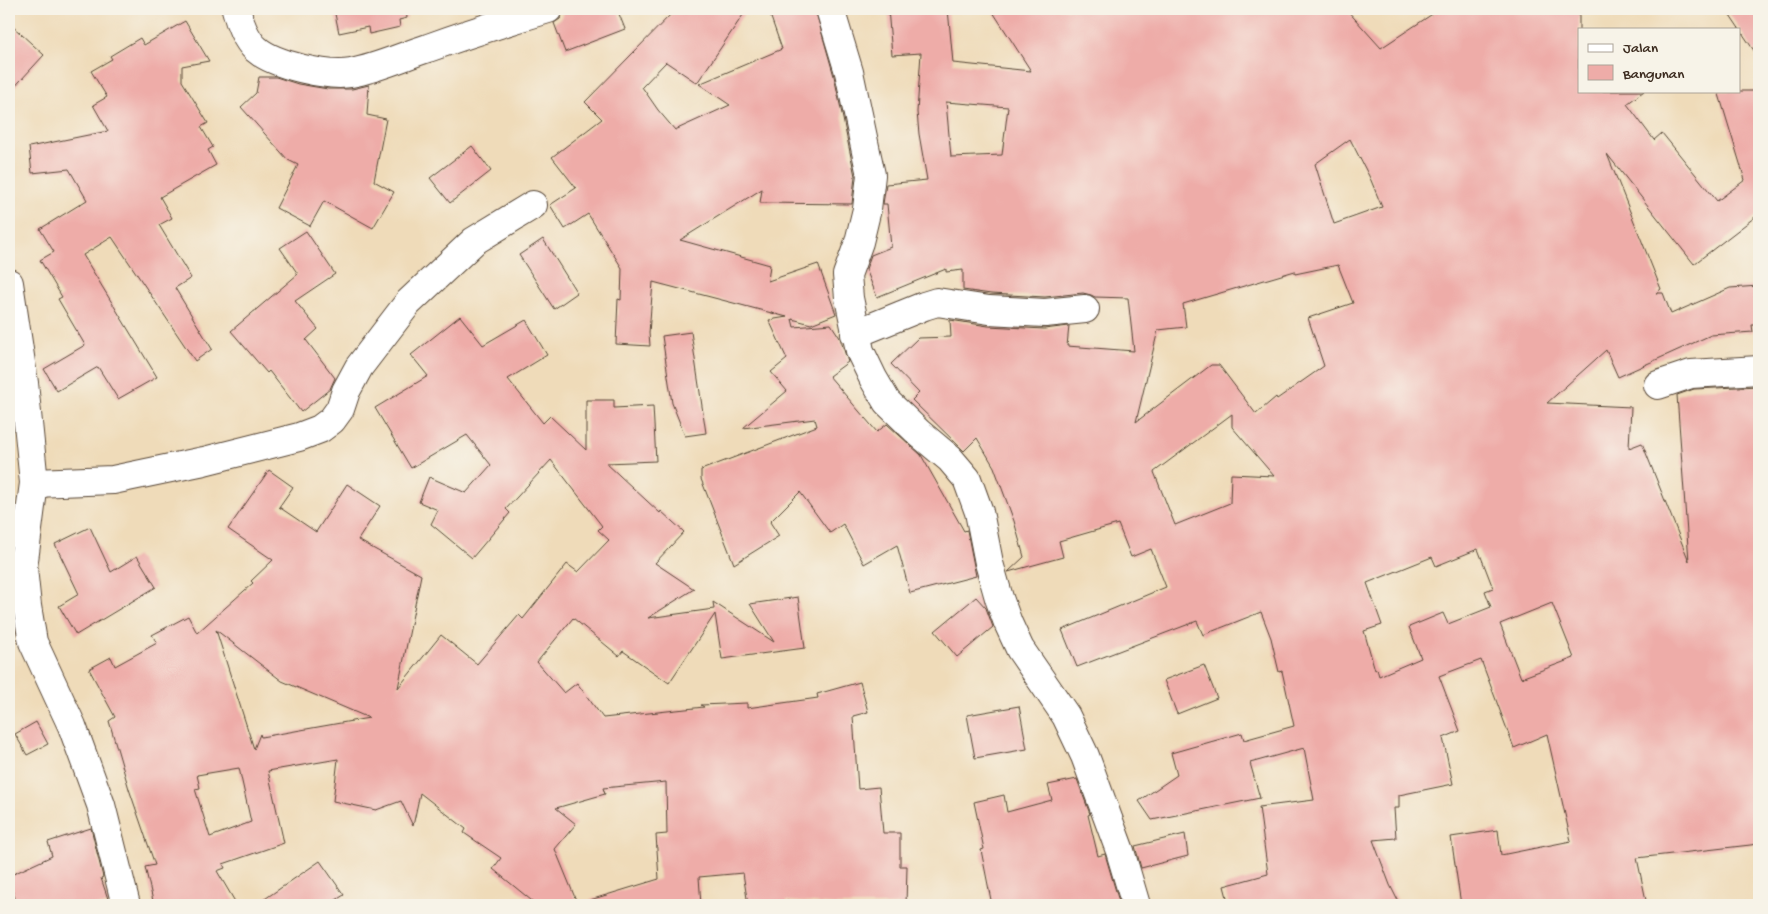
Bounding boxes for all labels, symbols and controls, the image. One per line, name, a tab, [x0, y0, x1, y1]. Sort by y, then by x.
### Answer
legend	[1578, 28, 1740, 92]
text: Jalan	[1623, 40, 1658, 58]
text: Bangunan	[1622, 66, 1684, 84]

